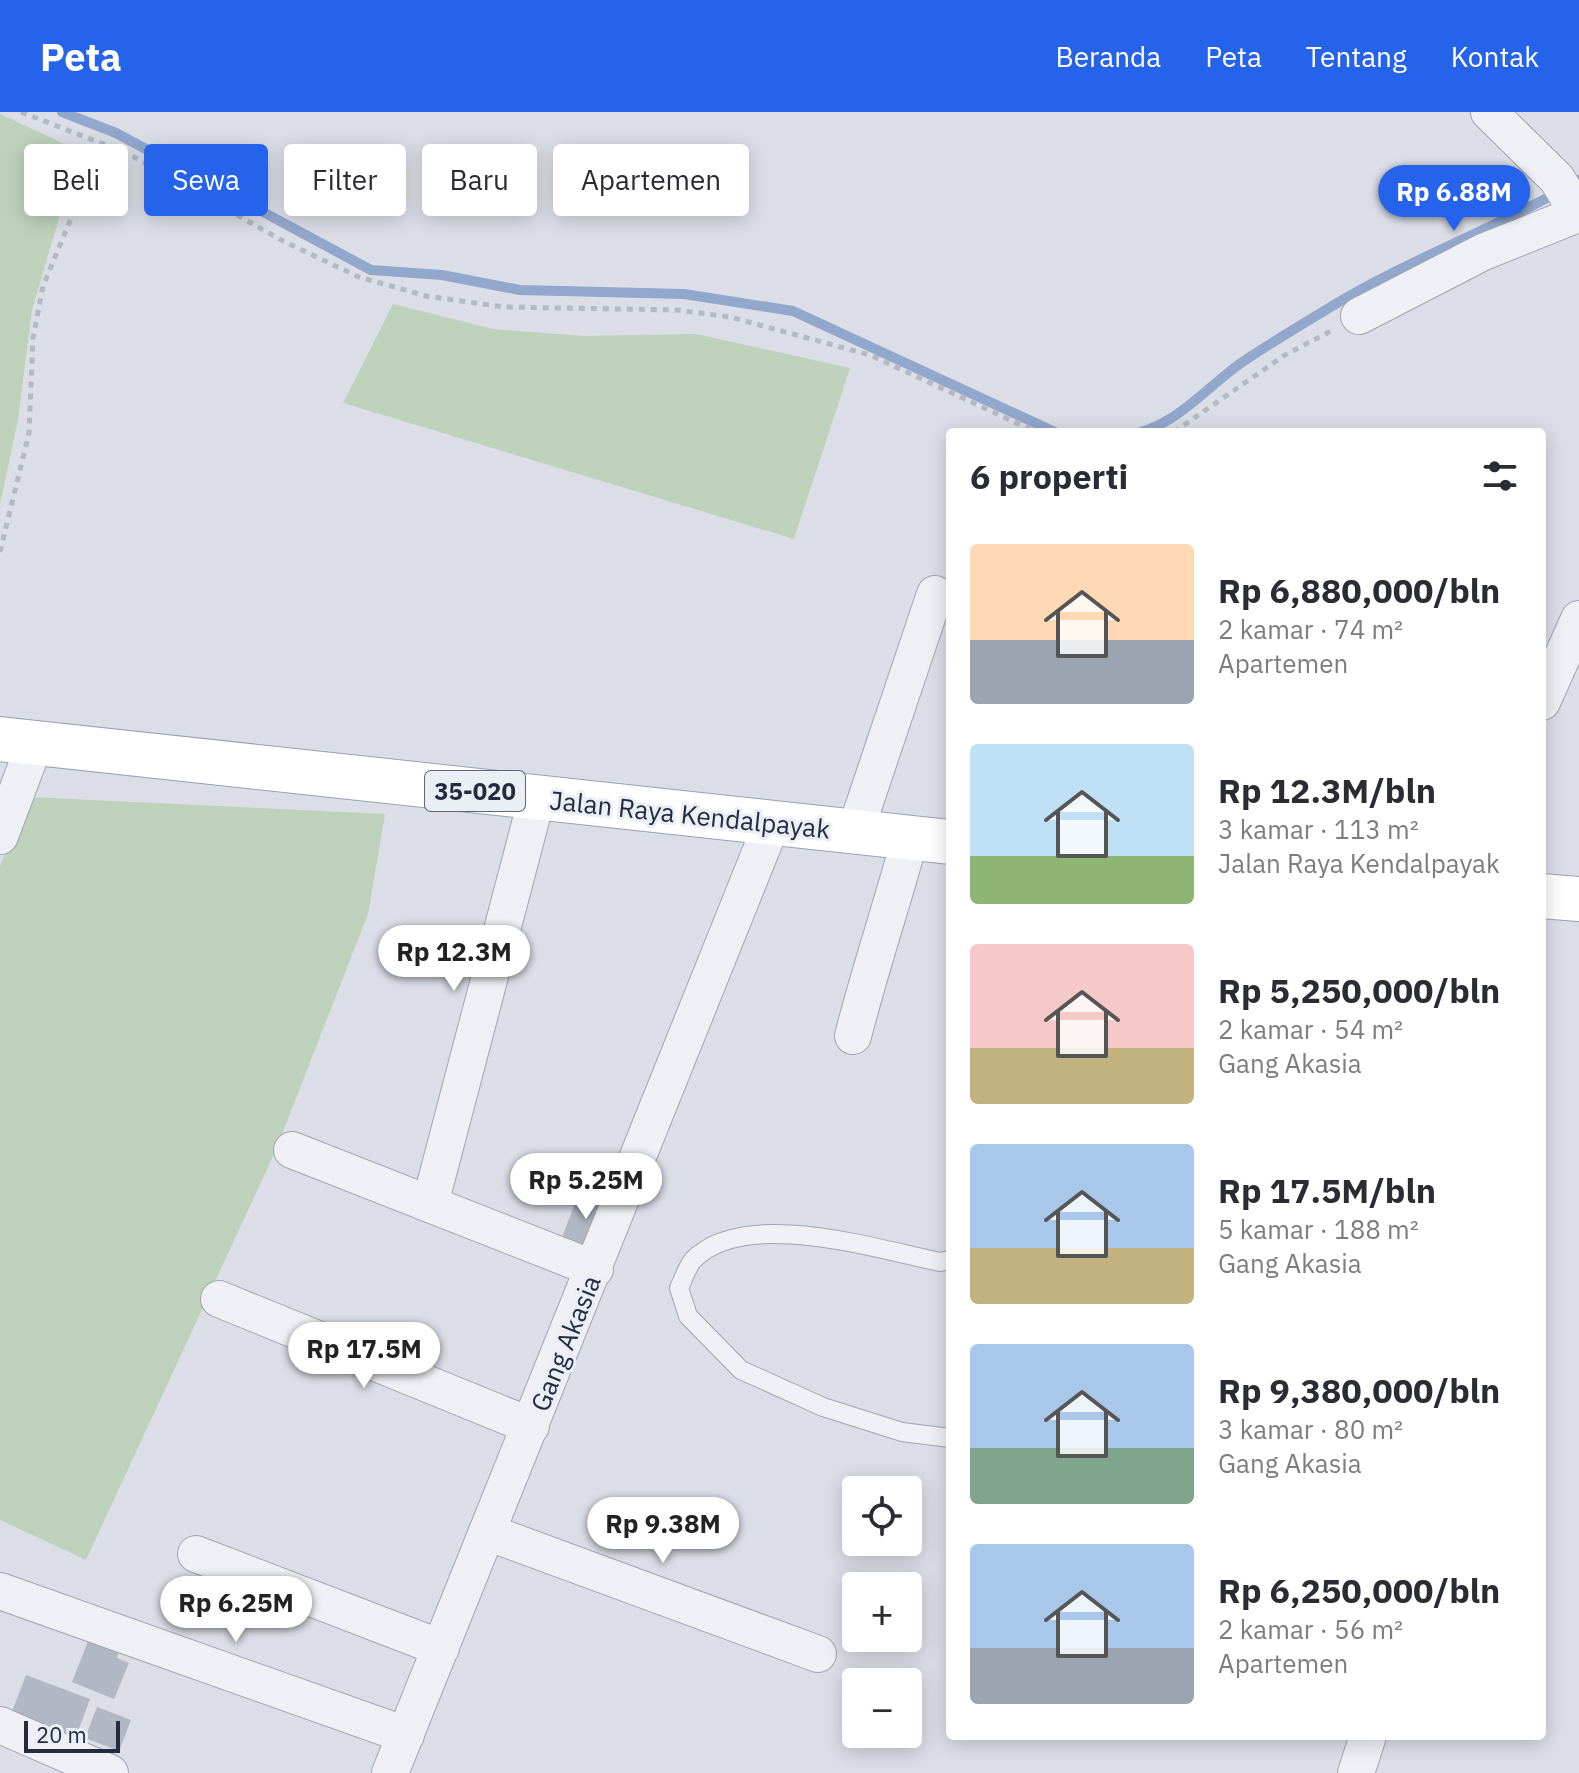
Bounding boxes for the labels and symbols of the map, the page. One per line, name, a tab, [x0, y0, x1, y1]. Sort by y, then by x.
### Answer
pin: Rp 6.88M	[1371, 165, 1537, 233]
road number: 35-020	[425, 771, 525, 811]
street label: Jalan Raya Kendalpayak	[548, 782, 832, 846]
pin: Rp 12.3M	[371, 925, 537, 993]
pin: Rp 5.25M	[503, 1153, 669, 1221]
street label: Gang Akasia	[522, 1270, 608, 1416]
pin: Rp 17.5M	[281, 1322, 447, 1390]
pin: Rp 9.38M	[580, 1497, 746, 1565]
pin: Rp 6.25M	[153, 1576, 319, 1644]
scale bar	[24, 1717, 120, 1753]

